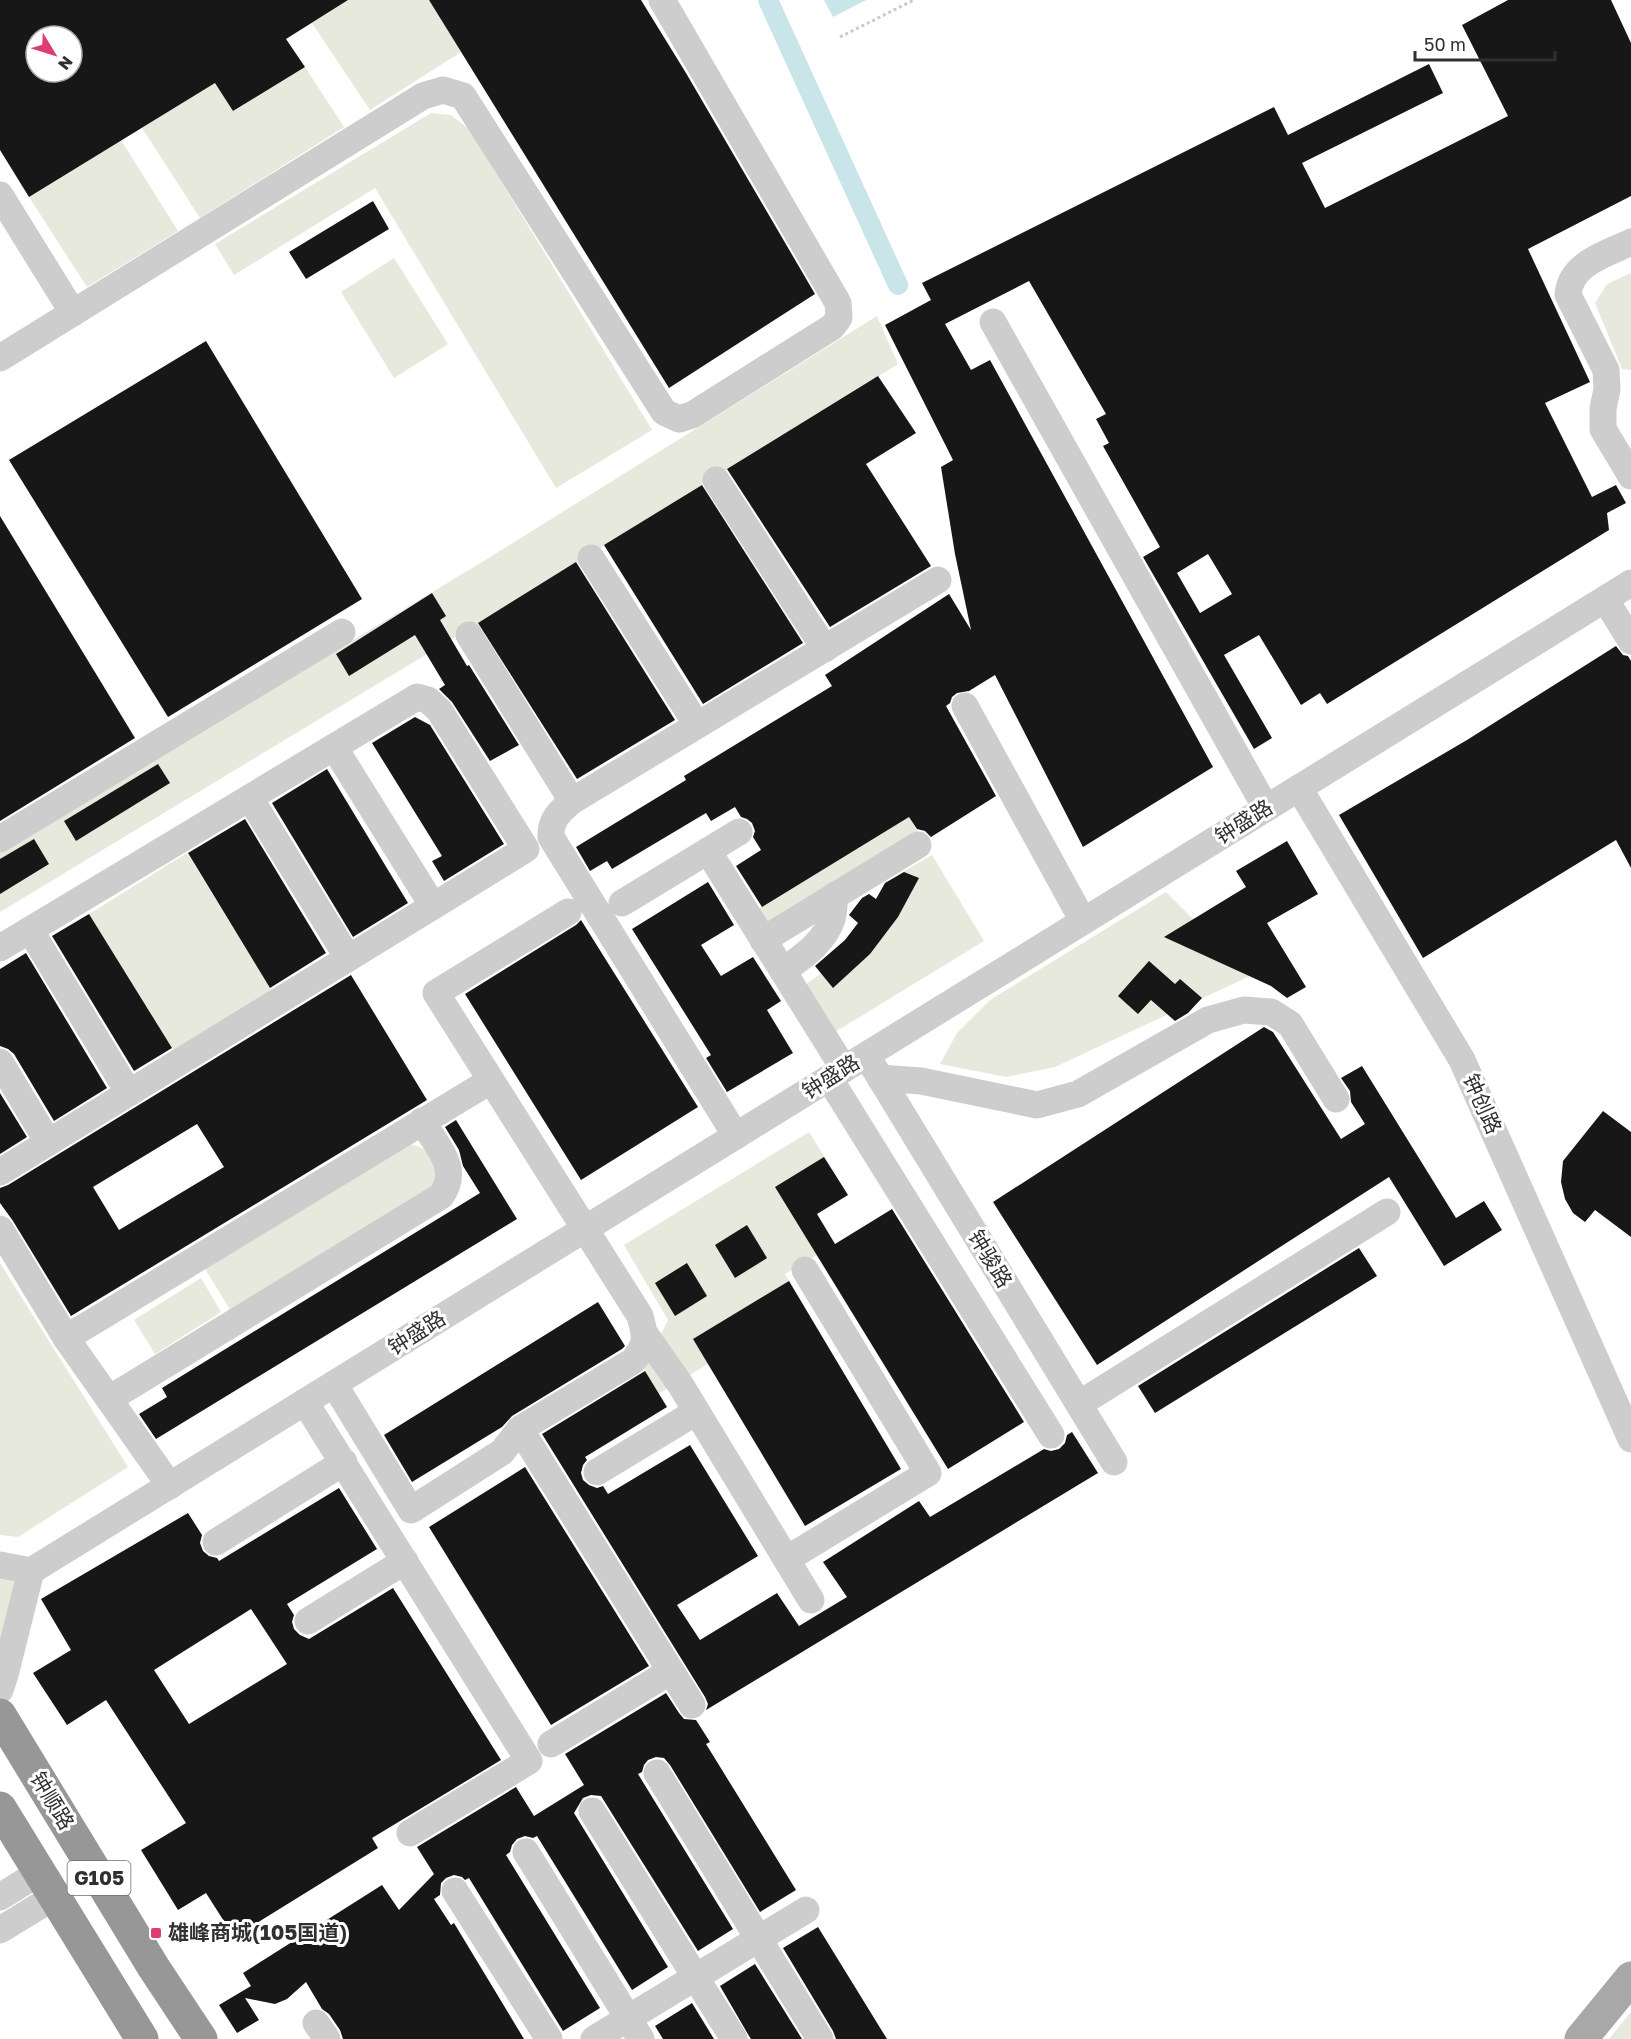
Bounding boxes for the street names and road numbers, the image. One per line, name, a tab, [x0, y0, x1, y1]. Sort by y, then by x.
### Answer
street label: 钟盛路	[1210, 793, 1277, 849]
street label: 钟盛路	[797, 1048, 864, 1104]
street label: 钟创路	[1458, 1070, 1508, 1138]
street label: 钟骏路	[963, 1225, 1018, 1292]
street label: 钟盛路	[383, 1304, 450, 1360]
street label: 钟顺路	[25, 1767, 80, 1834]
road number: G105	[68, 1861, 130, 1895]

